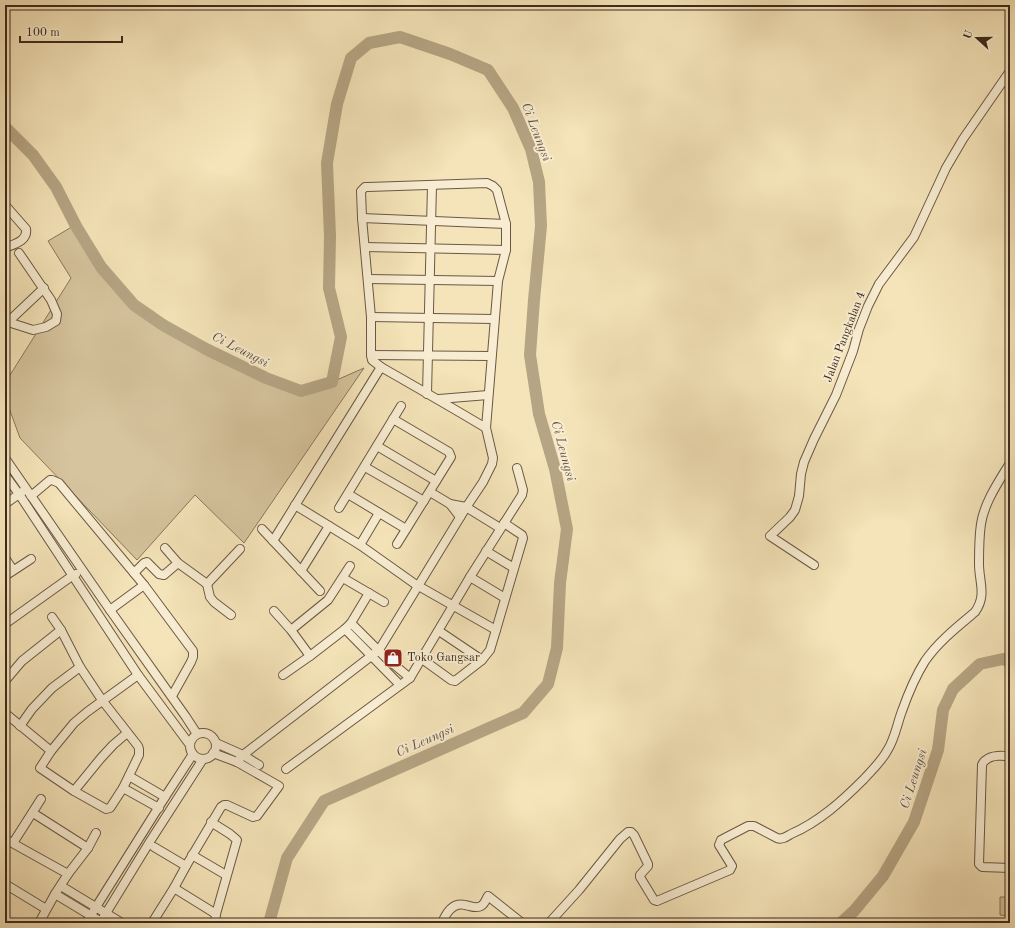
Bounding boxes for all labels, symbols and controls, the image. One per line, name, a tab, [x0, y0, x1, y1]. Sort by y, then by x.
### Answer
scale bar	[20, 18, 122, 44]
north arrow	[957, 18, 997, 58]
text: 100 m	[26, 27, 60, 39]
text: U	[962, 29, 976, 41]
water label: Ci Leungsi	[519, 101, 553, 164]
street label: Jalan Pangkalan 4	[822, 290, 868, 384]
water label: Ci Leungsi	[210, 330, 271, 370]
water label: Ci Leungsi	[549, 419, 577, 483]
shop icon: Toko Gangsar	[382, 647, 404, 669]
place label: Toko Gangsar	[407, 652, 480, 664]
water label: Ci Leungsi	[394, 722, 456, 760]
water label: Ci Leungsi	[898, 747, 930, 810]

